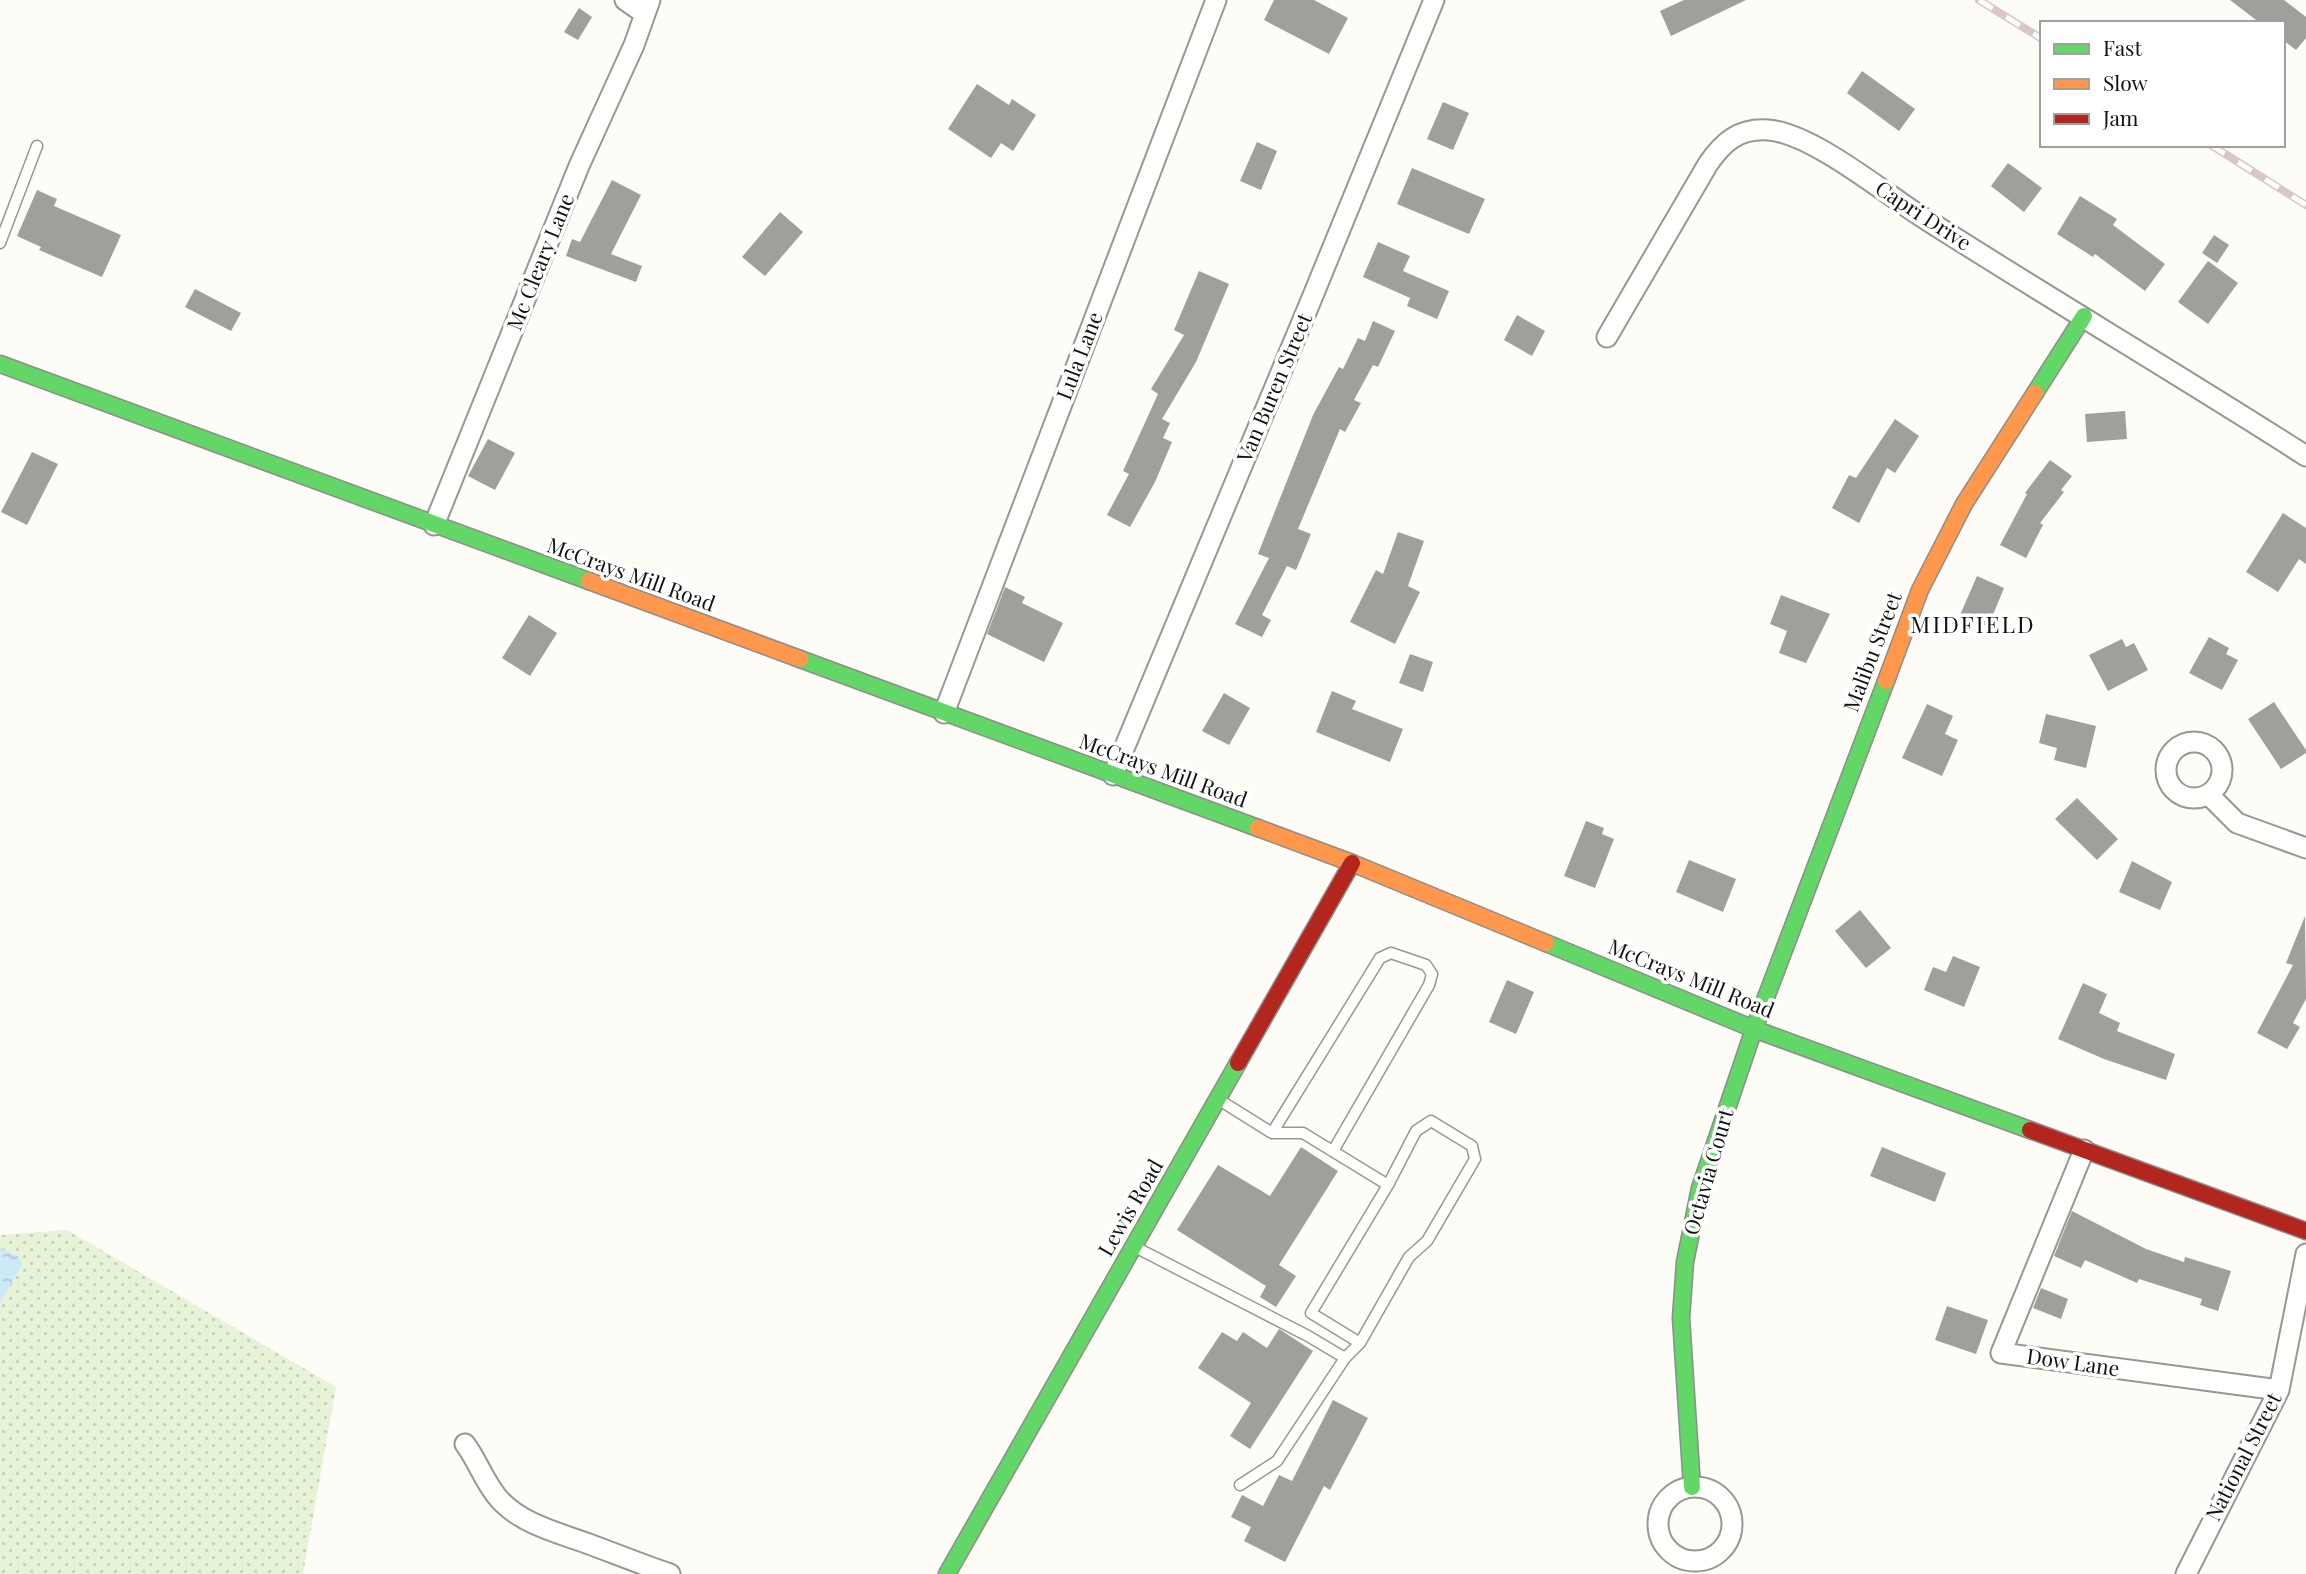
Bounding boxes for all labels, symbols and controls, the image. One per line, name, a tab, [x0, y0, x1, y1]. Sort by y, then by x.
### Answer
legend	[2040, 21, 2285, 147]
text: Fast	[2103, 33, 2142, 61]
text: Slow	[2103, 68, 2148, 96]
text: Jam	[2102, 103, 2139, 131]
street label: Capri Drive	[1871, 173, 1978, 256]
street label: Mc Cleary Lane	[499, 189, 579, 334]
street label: Lula Lane	[1049, 307, 1108, 403]
street label: Van Buren Street	[1229, 308, 1317, 467]
street label: McCrays Mill Road	[544, 530, 720, 617]
street label: Malibu Street	[1835, 587, 1907, 715]
district label: MIDFIELD	[1910, 608, 2036, 639]
street label: McCrays Mill Road	[1076, 726, 1252, 813]
street label: McCrays Mill Road	[1605, 931, 1779, 1023]
street label: Octavia Court	[1676, 1104, 1739, 1238]
street label: Lewis Road	[1090, 1153, 1168, 1261]
street label: Dow Lane	[2025, 1341, 2121, 1381]
street label: National Street	[2198, 1387, 2287, 1525]

